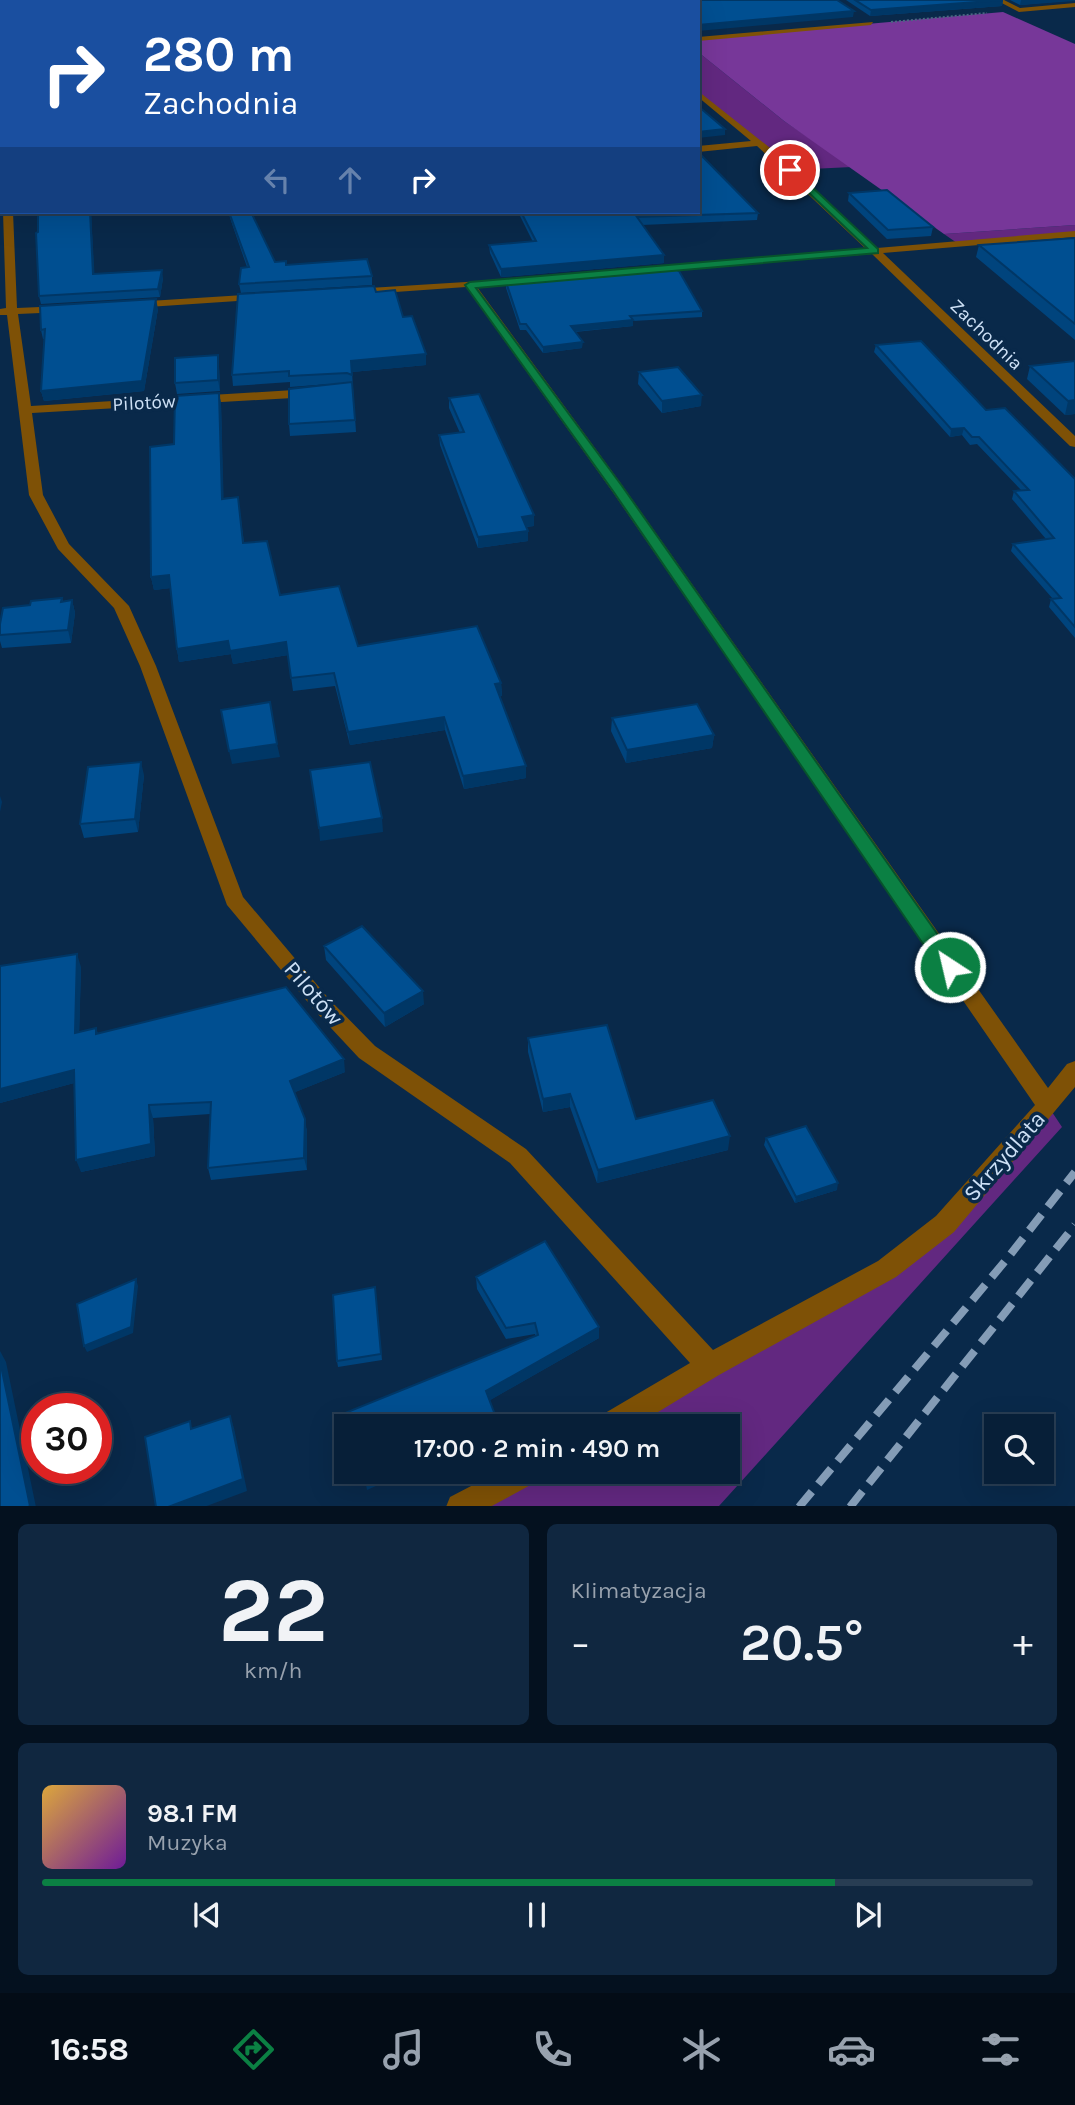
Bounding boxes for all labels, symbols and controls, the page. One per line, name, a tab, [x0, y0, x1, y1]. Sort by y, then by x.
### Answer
text: 280 m	[143, 26, 294, 83]
icon: right	[28, 28, 119, 119]
text: Zachodnia	[143, 85, 298, 122]
pin	[760, 140, 820, 200]
icon: arrive	[771, 151, 809, 189]
icon: left	[258, 161, 296, 199]
icon: ahead	[331, 161, 369, 199]
icon: right	[404, 161, 442, 199]
street label: Zachodnia	[946, 295, 1027, 375]
street label: Pilotów	[112, 390, 176, 416]
position arrow	[913, 930, 987, 1004]
street label: Pilotów	[278, 956, 349, 1031]
street label: Skrzydlata	[958, 1106, 1051, 1207]
speed limit sign: 30	[21, 1393, 112, 1484]
map controls	[984, 1414, 1054, 1484]
button: search	[984, 1414, 1054, 1484]
text: 17:00 · 2 min · 490 m	[414, 1433, 660, 1464]
text: 22	[218, 1558, 328, 1664]
text: Klimatyzacja	[571, 1577, 707, 1604]
text: 20.5°	[740, 1612, 864, 1673]
text: −	[571, 1621, 590, 1666]
text: +	[1013, 1621, 1033, 1666]
text: km/h	[244, 1657, 302, 1684]
text: 98.1 FM	[147, 1798, 238, 1829]
text: Muzyka	[147, 1829, 228, 1856]
icon: previous	[188, 1896, 226, 1934]
icon: pause	[518, 1896, 556, 1934]
icon: next	[849, 1896, 887, 1934]
icon: directions	[229, 2025, 278, 2074]
icon: music	[379, 2025, 428, 2074]
icon: phone	[528, 2025, 577, 2074]
icon: climate	[677, 2025, 726, 2074]
icon: car	[827, 2025, 876, 2074]
icon: filters	[976, 2025, 1025, 2074]
text: 16:58	[50, 2031, 129, 2068]

